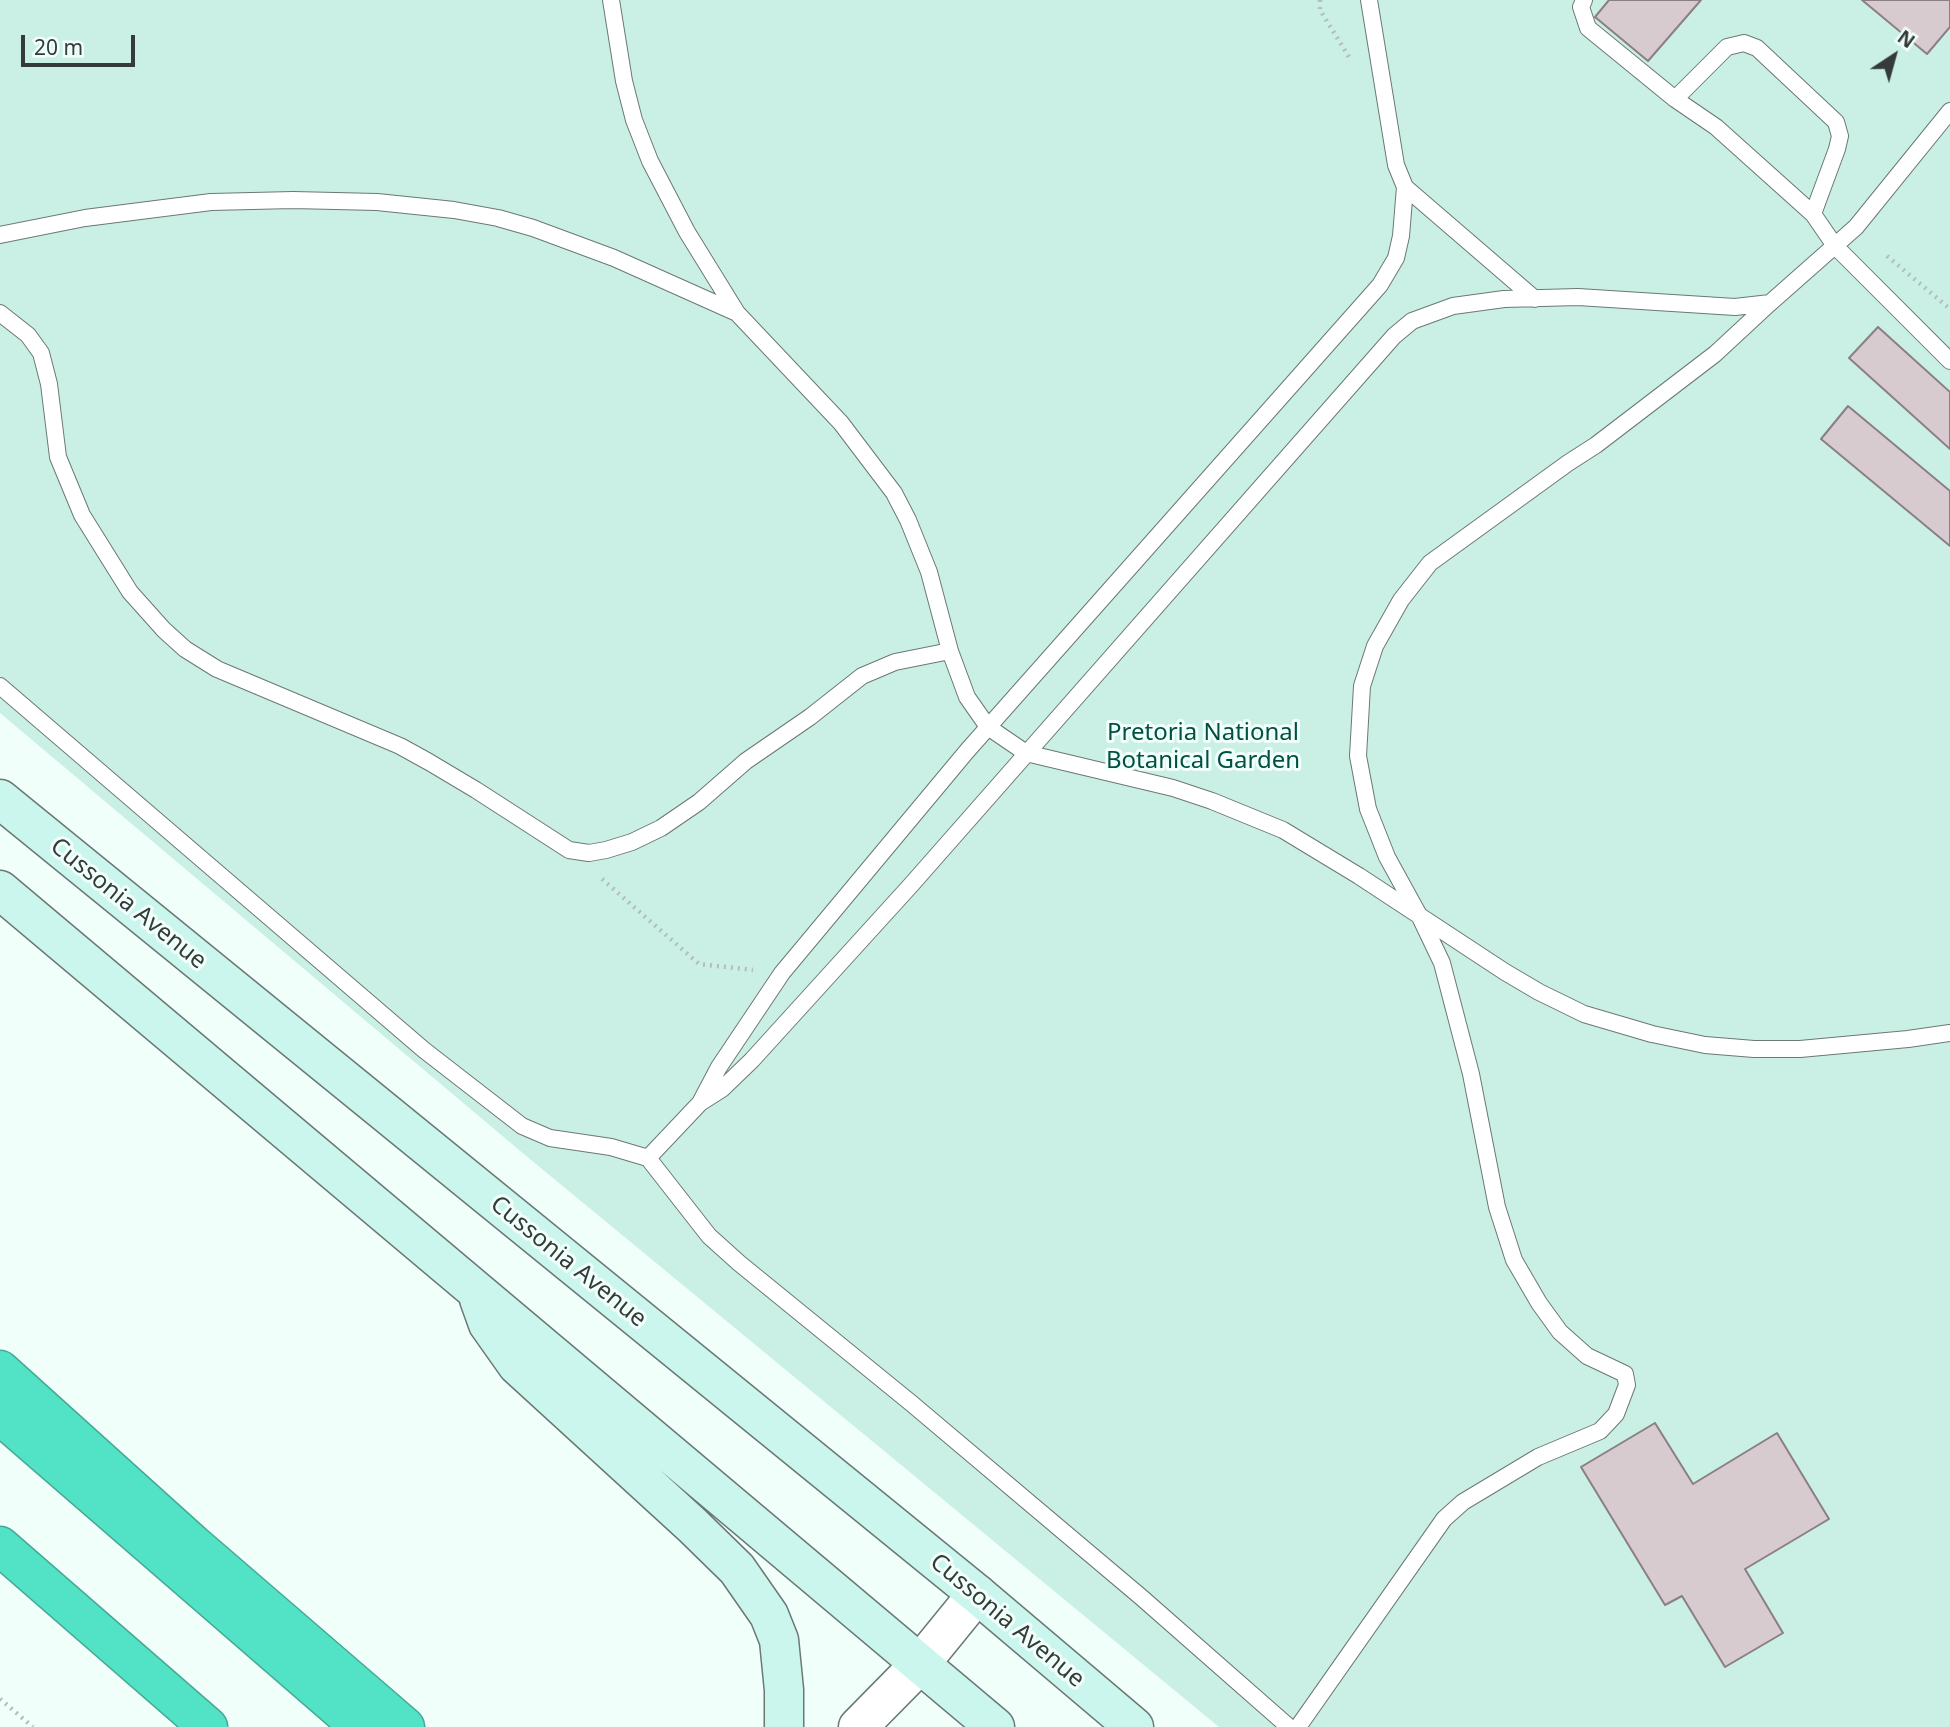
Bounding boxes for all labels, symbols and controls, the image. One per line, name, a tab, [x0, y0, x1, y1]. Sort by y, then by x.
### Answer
scale bar	[24, 21, 138, 65]
north arrow	[1859, 21, 1929, 91]
text: N	[1892, 24, 1920, 54]
text: 20 m	[34, 33, 83, 61]
park label: Pretoria National Botanical Garden	[1106, 719, 1300, 775]
street label: Cussonia Avenue	[44, 832, 212, 976]
street label: Cussonia Avenue	[484, 1190, 652, 1334]
street label: Cussonia Avenue	[924, 1548, 1090, 1694]

